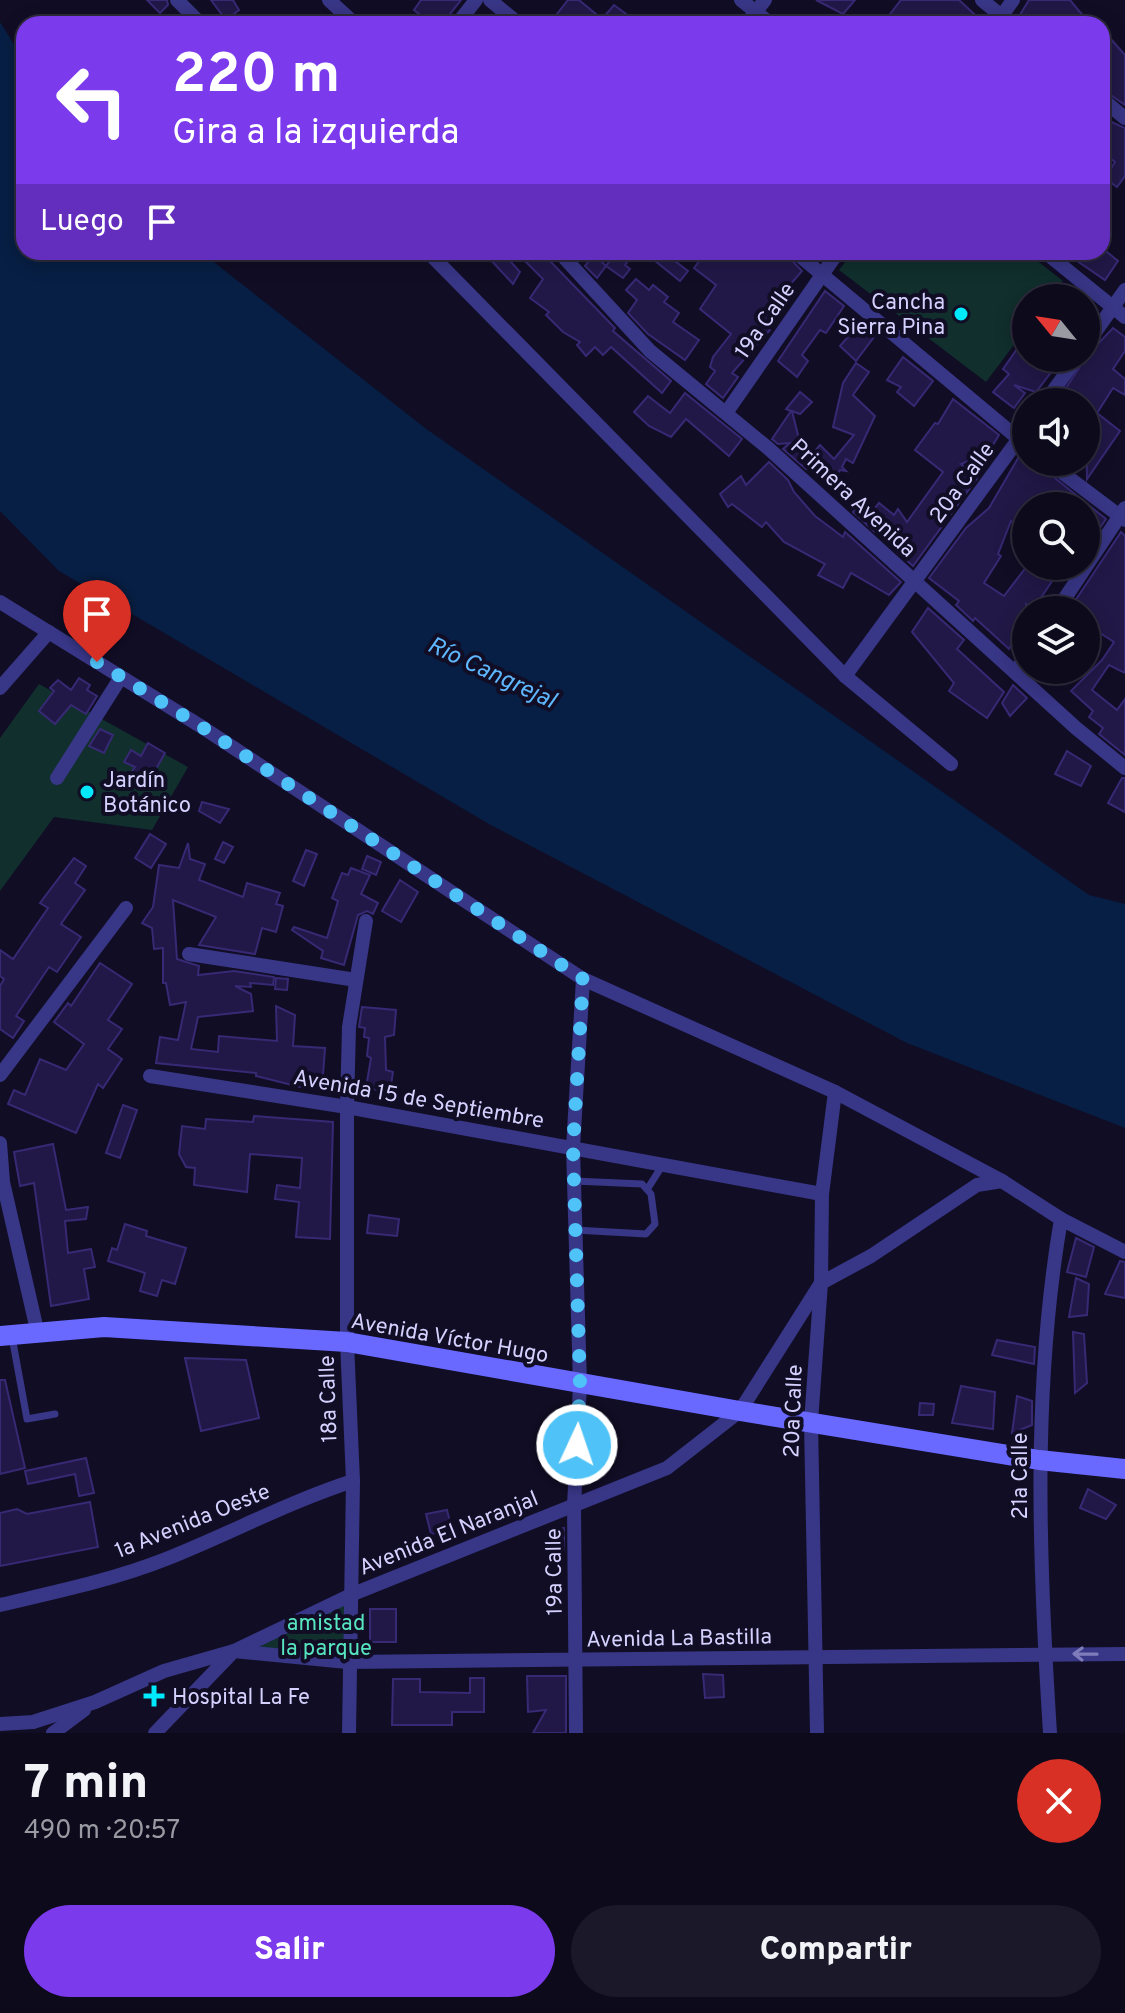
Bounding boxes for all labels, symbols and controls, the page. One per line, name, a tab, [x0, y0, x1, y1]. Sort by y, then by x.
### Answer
text: 220 m	[172, 42, 340, 112]
icon: left	[40, 48, 144, 152]
text: Gira a la izquierda	[172, 111, 459, 157]
icon: arrive	[140, 200, 184, 244]
text: Luego	[40, 204, 124, 241]
street label: 19a Calle	[730, 278, 802, 365]
north arrow	[1012, 284, 1100, 372]
map controls	[1012, 284, 1100, 684]
place label: Cancha Sierra Pina	[837, 290, 945, 342]
marker: Cancha Sierra Pina	[952, 305, 970, 323]
button: sound	[1012, 388, 1100, 476]
street label: Primera Avenida	[784, 434, 921, 564]
street label: 20a Calle	[925, 438, 1001, 529]
button: search	[1012, 492, 1100, 580]
pin	[63, 580, 131, 662]
icon: arrive	[75, 592, 119, 636]
button: layers	[1012, 596, 1100, 684]
water label: Río Cangrejal	[422, 631, 562, 717]
place label: Jardín Botánico	[103, 768, 191, 820]
marker: Jardín Botánico	[78, 783, 96, 801]
street label: Avenida 15 de Septiembre	[291, 1065, 546, 1136]
street label: Avenida Víctor Hugo	[349, 1309, 550, 1370]
street label: 18a Calle	[314, 1355, 345, 1443]
street label: 20a Calle	[779, 1364, 810, 1458]
position arrow	[535, 1403, 619, 1487]
street label: 21a Calle	[1008, 1433, 1035, 1519]
street label: 1a Avenida Oeste	[111, 1479, 275, 1566]
street label: Avenida El Naranjal	[355, 1486, 543, 1583]
street label: 19a Calle	[541, 1528, 570, 1616]
park label: amistad la parque	[280, 1611, 372, 1663]
street label: Avenida La Bastilla	[586, 1624, 772, 1655]
one-way arrow	[1072, 1646, 1099, 1662]
marker: Hospital La Fe	[143, 1685, 165, 1707]
place label: Hospital La Fe	[172, 1685, 310, 1712]
text: 7 min	[24, 1755, 148, 1815]
button: close	[1017, 1759, 1101, 1843]
text: 490 m · 20:57	[24, 1815, 180, 1848]
button: Salir	[24, 1905, 555, 1997]
button: Compartir	[571, 1905, 1101, 1997]

